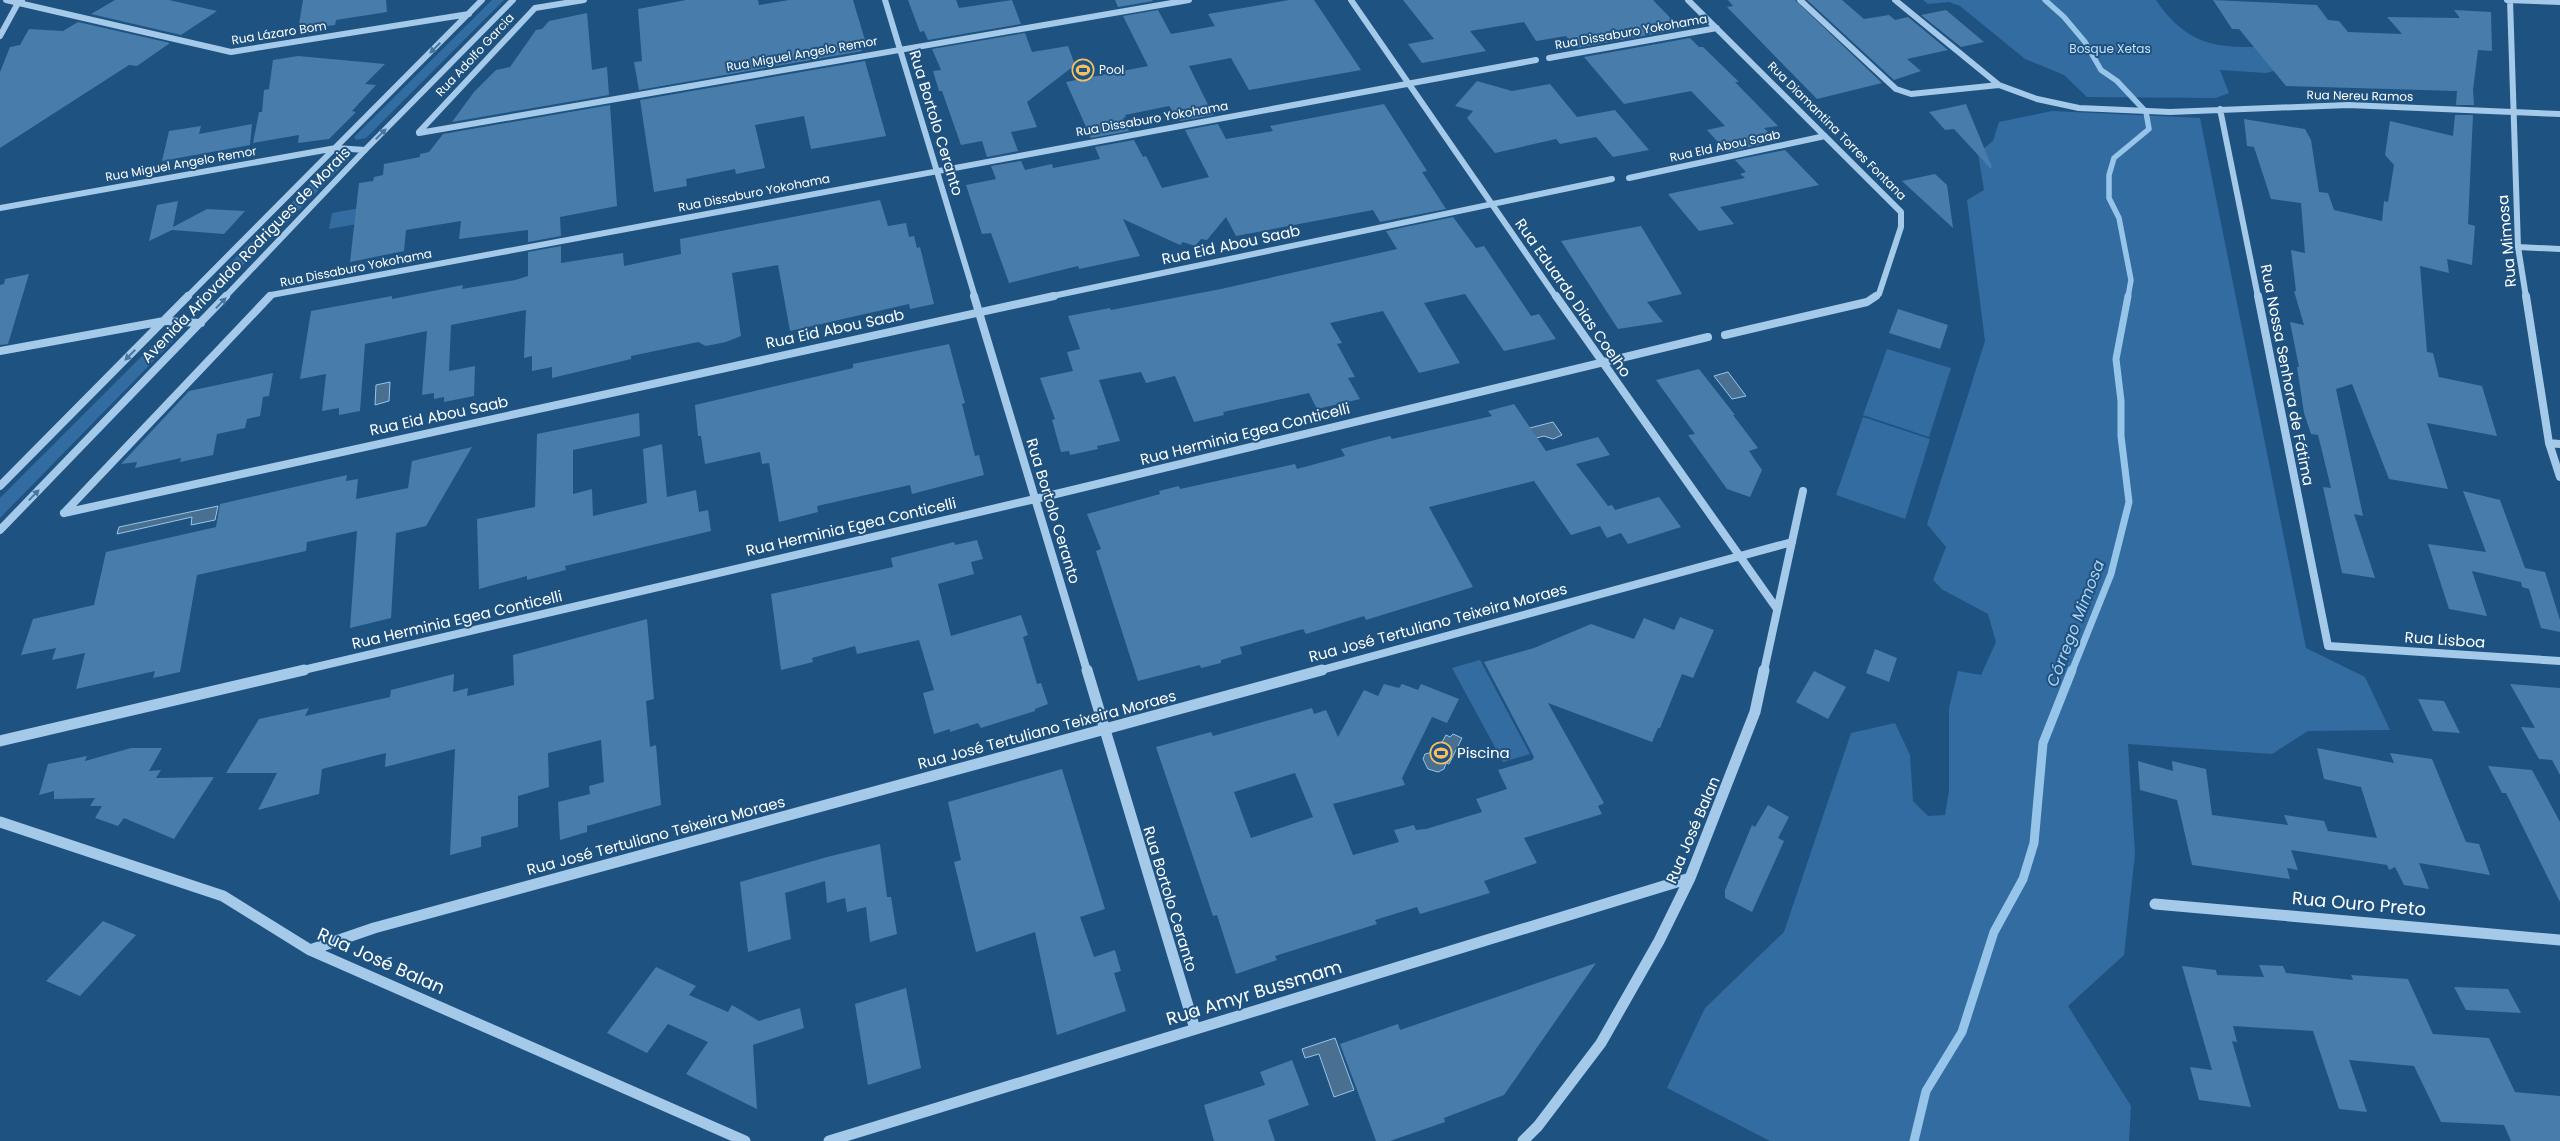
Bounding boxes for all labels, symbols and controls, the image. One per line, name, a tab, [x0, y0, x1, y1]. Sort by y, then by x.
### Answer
street label: Rua Adolfo Garcia	[432, 9, 518, 100]
street label: Rua Dissaburo Yokohama	[1553, 10, 1708, 53]
street label: Rua Lázaro Bom	[230, 17, 328, 48]
street label: Rua Miguel Angelo Remor	[725, 32, 879, 75]
park label: Bosque Xetas	[2069, 40, 2151, 57]
one-way arrow	[429, 42, 441, 54]
street label: Rua Bortolo Ceranto	[904, 48, 969, 198]
street label: Rua Diamantina Torres Fontana	[1764, 57, 1911, 204]
sports icon: Pool	[1071, 58, 1095, 82]
place label: Pool	[1099, 61, 1124, 78]
street label: Rua Nereu Ramos	[2307, 86, 2413, 105]
street label: Rua Dissaburo Yokohama	[1074, 97, 1229, 140]
street label: Rua Eld Abou Saab	[1668, 125, 1782, 166]
one-way arrow	[375, 129, 387, 141]
street label: Rua Miguel Angelo Remor	[104, 142, 258, 185]
street label: Avenida Ariovaldo Rodrigues de Morais	[136, 142, 355, 367]
street label: Rua Dissaburo Yokohama	[677, 169, 831, 216]
street label: Rua Mimosa	[2492, 194, 2521, 288]
street label: Rua Eduardo Dias Coelho	[1510, 214, 1636, 381]
street label: Rua Eid Abou Saab	[1160, 220, 1302, 269]
street label: Rua Dissaburo Yokohama	[279, 244, 433, 291]
street label: Rua Nossa Senhora de Fátima	[2256, 262, 2319, 488]
one-way arrow	[215, 297, 227, 309]
street label: Rua Eid Abou Saab	[764, 304, 906, 353]
one-way arrow	[124, 349, 136, 361]
street label: Rua Eid Abou Saab	[368, 391, 510, 440]
street label: Rua Herminia Egea Conticelli	[1138, 397, 1352, 470]
street label: Rua Bortolo Ceranto	[1021, 436, 1086, 586]
one-way arrow	[28, 489, 40, 501]
street label: Rua Herminia Egea Conticelli	[744, 492, 958, 561]
water label: Córrego Mimosa	[2041, 556, 2110, 690]
street label: Rua José Tertuliano Teixeira Moraes	[1306, 578, 1570, 667]
street label: Rua Herminia Egea Conticelli	[350, 585, 564, 654]
street label: Rua Lisboa	[2404, 626, 2486, 653]
street label: Rua José Tertuliano Teixeira Moraes	[915, 685, 1179, 774]
sports icon: Piscina	[1429, 741, 1453, 765]
place label: Piscina	[1457, 742, 1510, 763]
street label: Rua José Balan	[1661, 773, 1725, 887]
street label: Rua José Tertuliano Teixeira Moraes	[524, 791, 788, 880]
street label: Rua Bortolo Ceranto	[1138, 824, 1203, 974]
street label: Rua Ouro Preto	[2291, 885, 2427, 922]
street label: Rua José Balan	[313, 921, 449, 1000]
street label: Rua Amyr Bussmam	[1163, 954, 1345, 1031]

